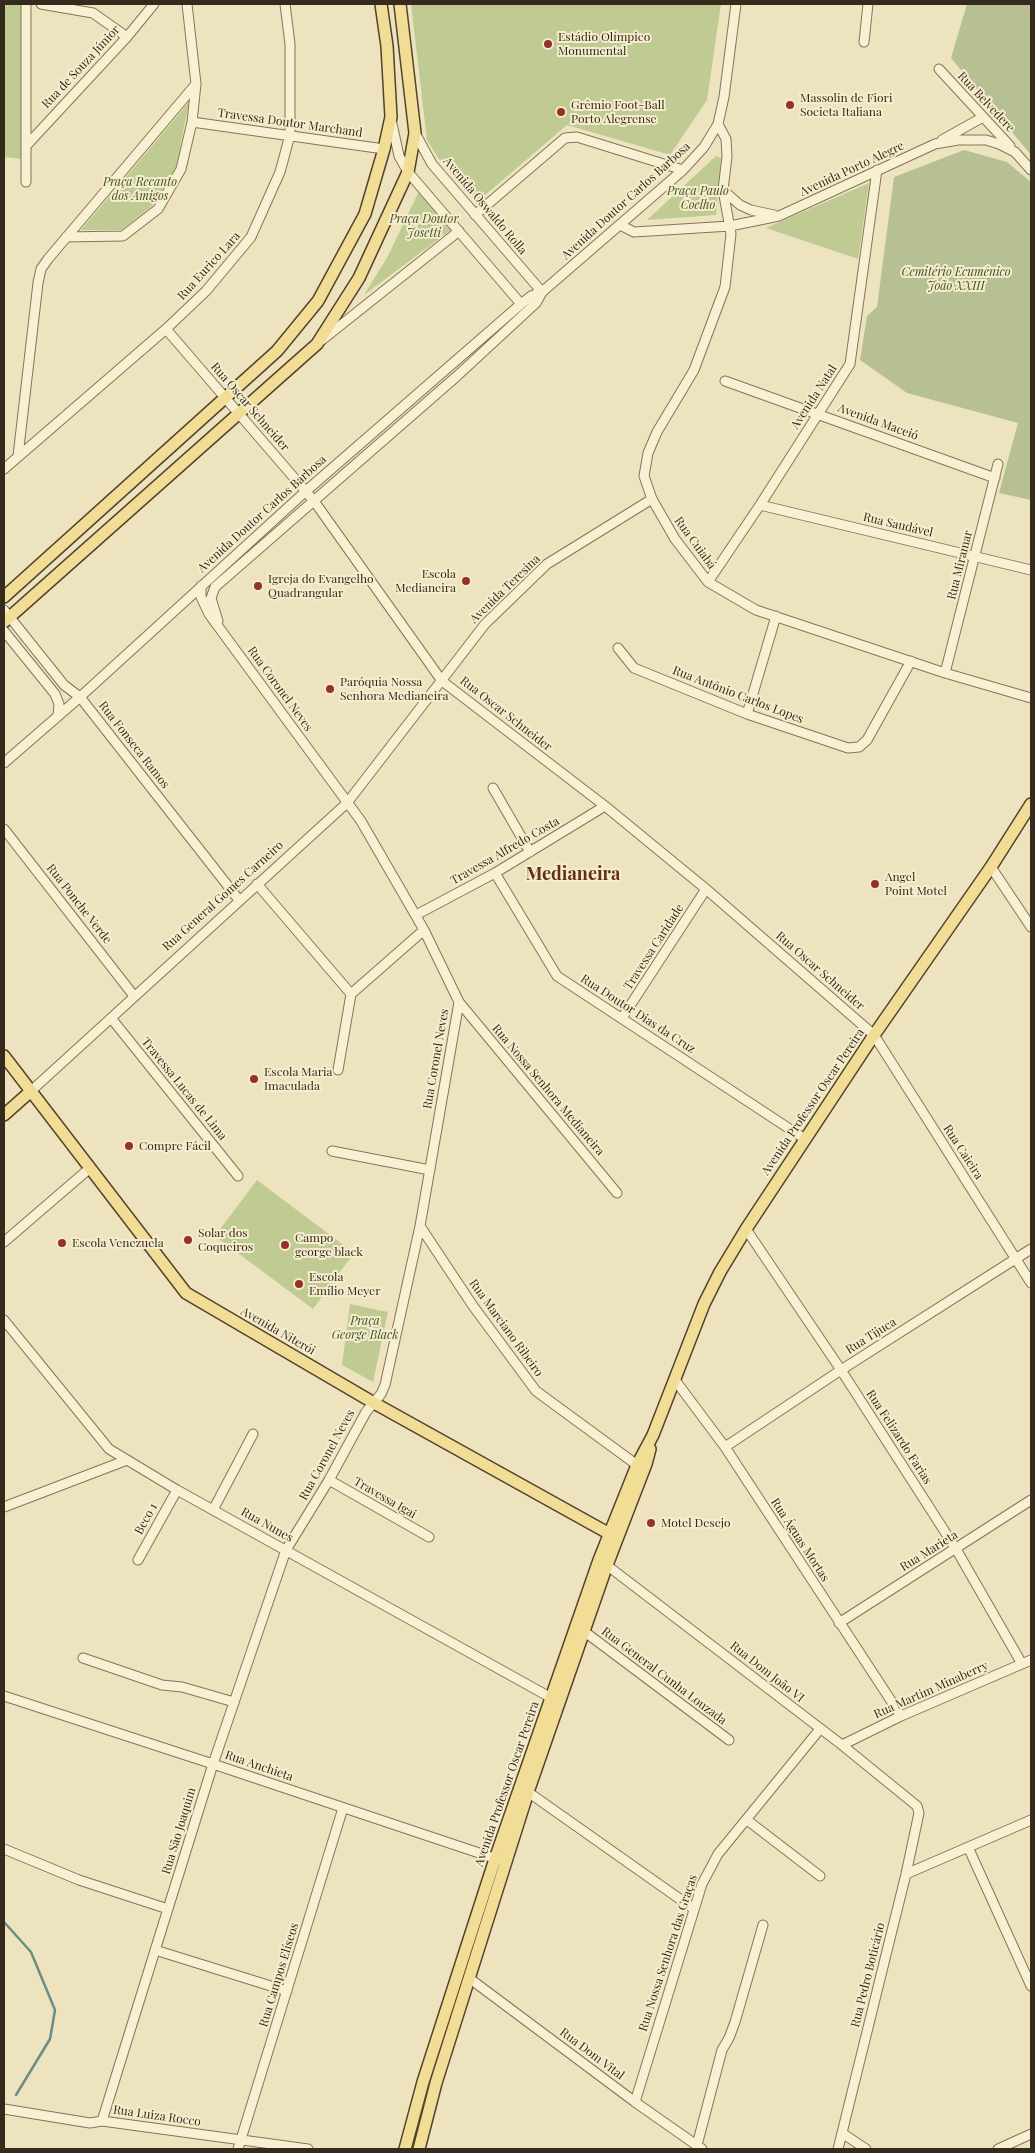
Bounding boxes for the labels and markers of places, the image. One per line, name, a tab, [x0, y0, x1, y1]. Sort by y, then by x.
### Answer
place label: Estádio Olímpico Monumental	[558, 30, 650, 58]
marker: Estádio Olímpico Monumental	[542, 38, 554, 50]
place label: Massolin de Fiori Societa Italiana	[800, 91, 892, 119]
place label: Grêmio Foot-Ball Porto Alegrense	[571, 98, 665, 126]
marker: Massolin de Fiori Societa Italiana	[784, 99, 796, 111]
marker: Grêmio Foot-Ball Porto Alegrense	[555, 106, 567, 118]
place label: Escola Medianeira	[395, 567, 456, 595]
place label: Igreja do Evangelho Quadrangular	[268, 572, 374, 600]
marker: Escola Medianeira	[460, 575, 472, 587]
marker: Igreja do Evangelho Quadrangular	[252, 580, 264, 592]
place label: Paróquia Nossa Senhora Medianeira	[340, 675, 448, 703]
marker: Paróquia Nossa Senhora Medianeira	[324, 683, 336, 695]
place label: Angel Point Motel	[885, 870, 947, 898]
marker: Angel Point Motel	[869, 878, 881, 890]
place label: Escola Maria Imaculada	[264, 1065, 333, 1093]
marker: Escola Maria Imaculada	[248, 1073, 260, 1085]
place label: Compre Fácil	[139, 1139, 211, 1153]
marker: Compre Fácil	[123, 1140, 135, 1152]
place label: Solar dos Coqueiros	[198, 1226, 253, 1254]
place label: Campo george black	[295, 1231, 363, 1259]
marker: Solar dos Coqueiros	[182, 1234, 194, 1246]
place label: Escola Venezuela	[72, 1236, 164, 1250]
marker: Escola Venezuela	[56, 1237, 68, 1249]
marker: Campo george black	[279, 1239, 291, 1251]
place label: Escola Emílio Meyer	[309, 1270, 381, 1298]
marker: Escola Emílio Meyer	[293, 1278, 305, 1290]
place label: Motel Desejo	[661, 1516, 731, 1530]
marker: Motel Desejo	[645, 1517, 657, 1529]

